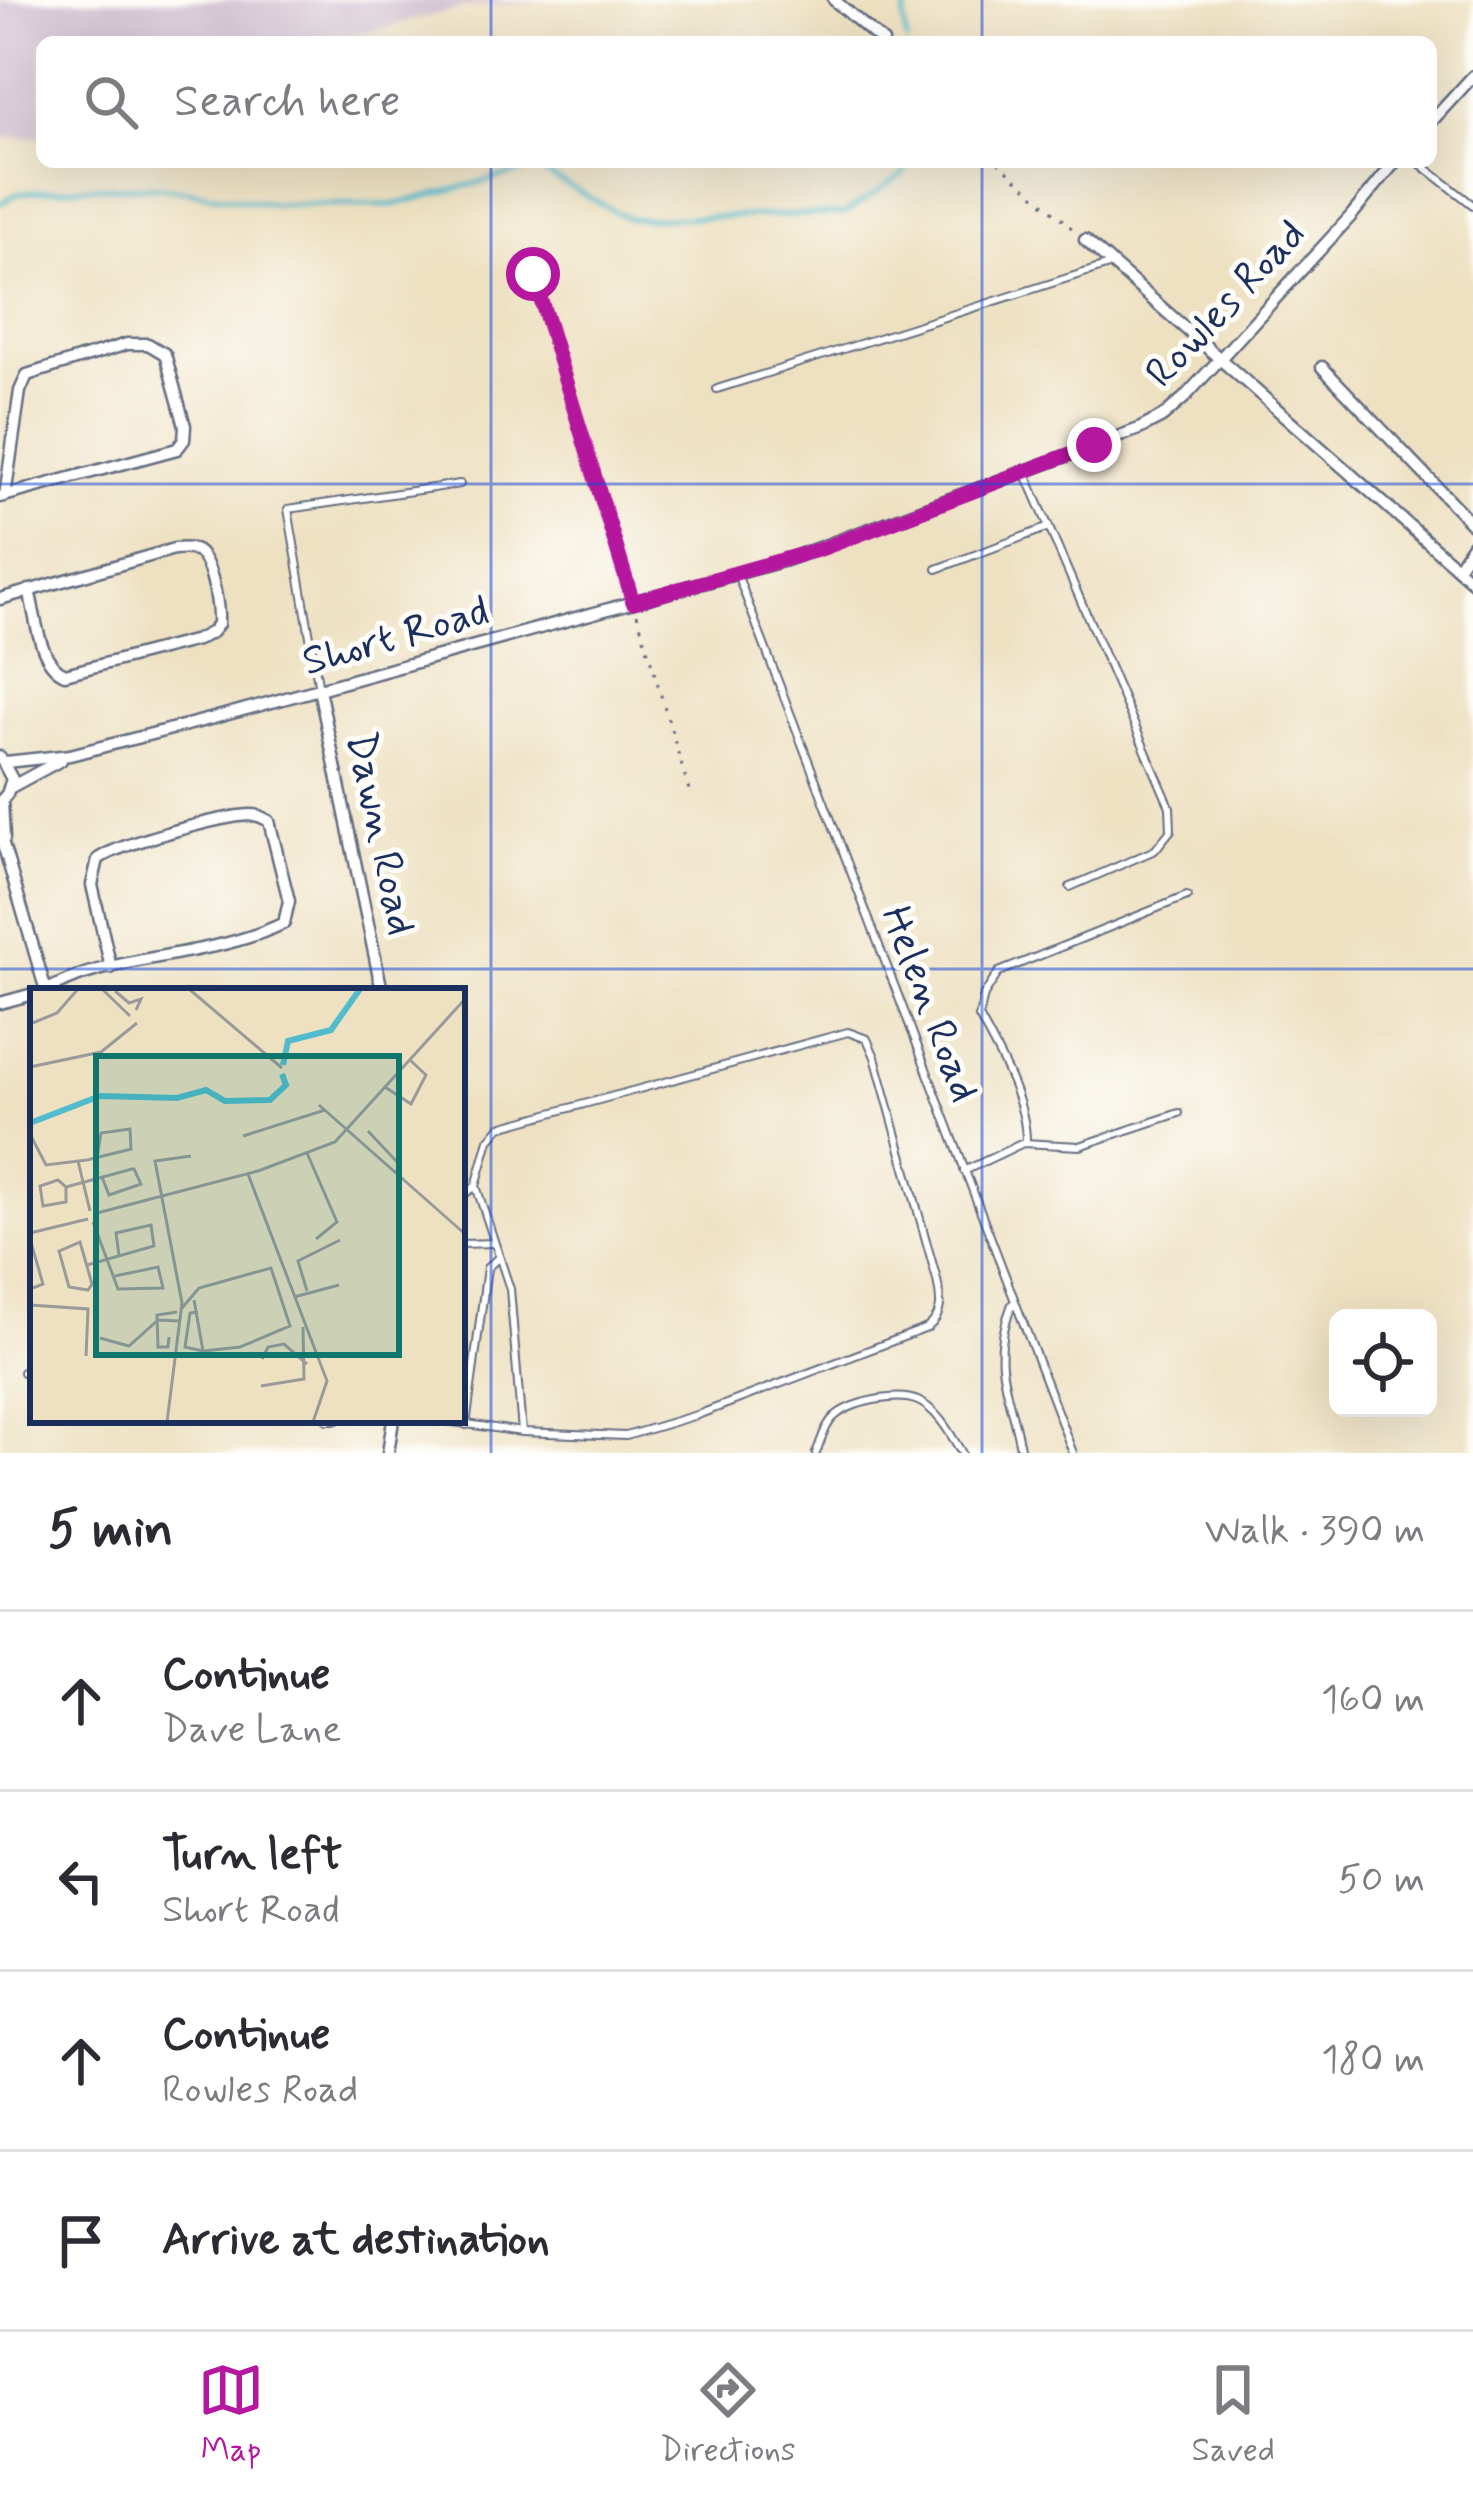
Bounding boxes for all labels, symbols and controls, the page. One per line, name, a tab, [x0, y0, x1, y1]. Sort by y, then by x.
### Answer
search box	[36, 36, 1437, 168]
icon: search	[78, 69, 144, 135]
text: Search here	[174, 73, 401, 132]
street label: Rowles Road	[1134, 208, 1319, 400]
route start	[506, 247, 560, 301]
route end	[1067, 418, 1121, 472]
street label: Short Road	[296, 585, 496, 690]
street label: Dawn Road	[331, 727, 428, 940]
street label: Helen Road	[866, 899, 991, 1110]
inset map	[30, 988, 465, 1423]
map controls	[1329, 1309, 1437, 1417]
button: locate	[1329, 1309, 1437, 1417]
text: 5 min	[48, 1498, 173, 1564]
text: Walk · 390 m	[1205, 1506, 1425, 1557]
text: Continue	[162, 1646, 330, 1705]
icon: ahead	[48, 1668, 114, 1734]
text: 160 m	[1321, 1675, 1425, 1726]
text: Dave Lane	[162, 1705, 341, 1756]
text: Turn left	[162, 1826, 342, 1885]
icon: left	[48, 1848, 114, 1914]
text: 50 m	[1338, 1855, 1425, 1906]
text: Short Road	[162, 1885, 340, 1936]
text: Continue	[162, 2006, 330, 2065]
icon: ahead	[48, 2028, 114, 2094]
text: 180 m	[1321, 2035, 1425, 2086]
text: Rowles Road	[162, 2065, 358, 2116]
icon: arrive	[48, 2208, 114, 2274]
text: Arrive at destination	[162, 2211, 550, 2270]
tab: Map	[198, 2357, 264, 2473]
tab: Directions	[660, 2357, 796, 2473]
tab: Saved	[1192, 2357, 1275, 2473]

